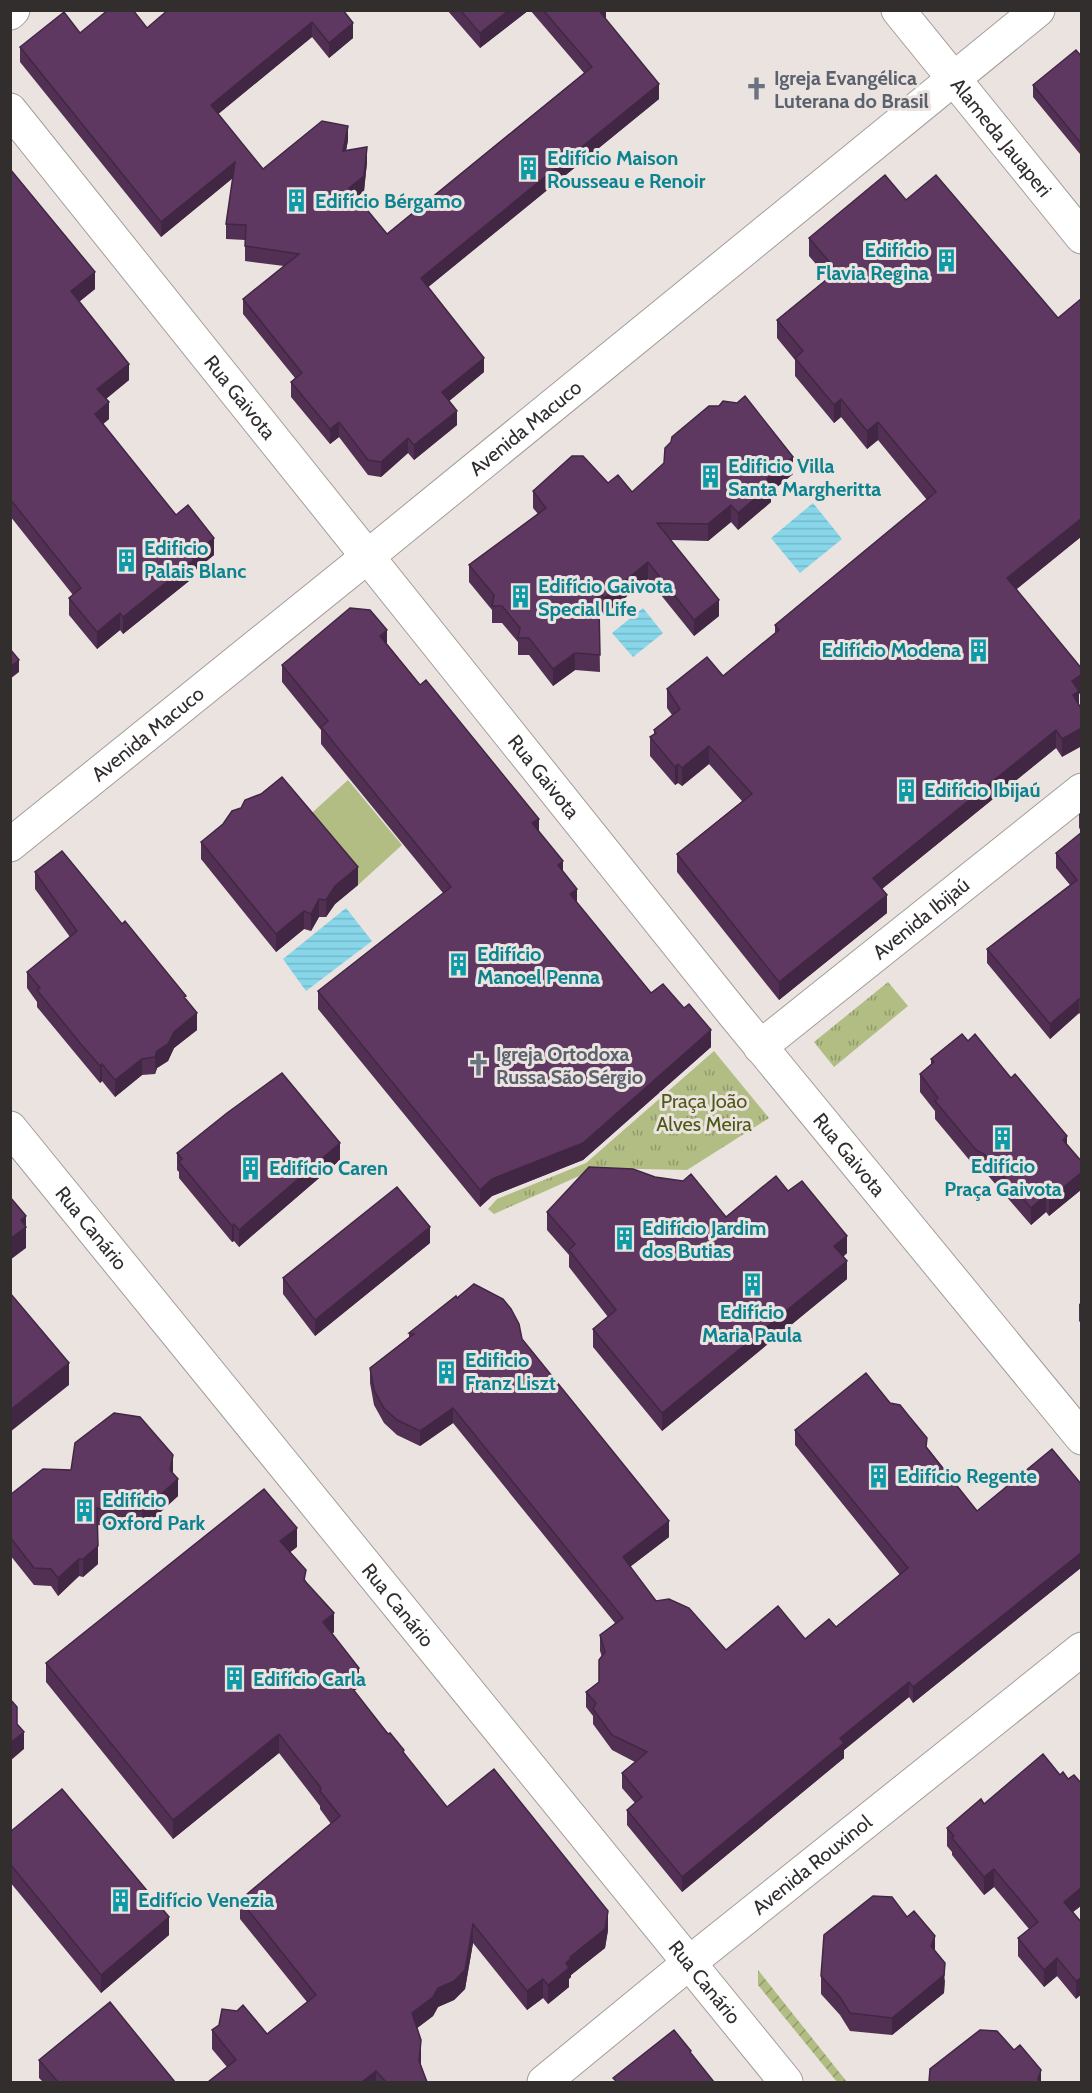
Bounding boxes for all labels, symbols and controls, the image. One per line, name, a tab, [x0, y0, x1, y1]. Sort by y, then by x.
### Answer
place label: Igreja Evangélica Luterana do Brasil	[774, 66, 929, 113]
street label: Alameda Jauaperi	[946, 73, 1057, 202]
church icon: Igreja Evangélica Luterana do Brasil	[743, 76, 769, 102]
place label: Edifício Maison Rousseau e Renoir	[547, 146, 706, 193]
building icon: Edifício Maison Rousseau e Renoir	[516, 156, 542, 182]
building icon: Edifício Bérgamo	[284, 188, 310, 214]
place label: Edifício Bérgamo	[315, 189, 462, 213]
place label: Edifício Flavia Regina	[816, 238, 929, 285]
building icon: Edifício Flavia Regina	[934, 248, 960, 274]
street label: Rua Gaivota	[199, 350, 281, 444]
street label: Avenida Macuco	[465, 375, 586, 481]
place label: Edificio Villa Santa Margheritta	[728, 454, 881, 501]
building icon: Edificio Villa Santa Margheritta	[697, 464, 723, 490]
place label: Edificio Palais Blanc	[144, 536, 246, 583]
building icon: Edificio Palais Blanc	[113, 547, 139, 573]
place label: Edifício Gaivota Special Life	[538, 574, 673, 621]
building icon: Edifício Gaivota Special Life	[507, 584, 533, 610]
building icon: Edifício Modena	[966, 637, 992, 663]
place label: Edifício Modena	[821, 638, 961, 662]
street label: Avenida Macuco	[87, 681, 209, 786]
street label: Rua Gaivota	[503, 730, 585, 824]
building icon: Edifício Ibijaú	[893, 777, 919, 803]
place label: Edifício Ibijaú	[924, 778, 1040, 802]
street label: Avenida Ibijaú	[868, 873, 974, 964]
place label: Edifício Manoel Penna	[477, 942, 600, 989]
building icon: Edifício Manoel Penna	[446, 952, 472, 978]
place label: Igreja Ortodoxa Russa São Sérgio	[496, 1042, 643, 1089]
church icon: Igreja Ortodoxa Russa São Sérgio	[465, 1052, 491, 1078]
park label: Praça João Alves Meira	[656, 1089, 752, 1136]
street label: Rua Gaivota	[808, 1108, 891, 1201]
building icon: Edifício Praça Gaivota	[990, 1126, 1016, 1152]
place label: Edifício Praça Gaivota	[944, 1154, 1062, 1201]
building icon: Edifício Caren	[238, 1155, 264, 1181]
place label: Edifício Caren	[269, 1156, 388, 1180]
street label: Rua Canário	[50, 1181, 132, 1275]
place label: Edifício Jardim dos Butias	[642, 1216, 766, 1263]
building icon: Edifício Jardim dos Butias	[611, 1226, 637, 1252]
building icon: Edifício Maria Paula	[739, 1272, 765, 1298]
place label: Edifício Maria Paula	[702, 1300, 802, 1347]
place label: Edificio Franz Liszt	[465, 1348, 556, 1395]
building icon: Edificio Franz Liszt	[434, 1359, 460, 1385]
building icon: Edifício Regente	[866, 1463, 892, 1489]
place label: Edifício Regente	[897, 1464, 1037, 1488]
place label: Edifício Oxford Park	[102, 1488, 205, 1535]
building icon: Edifício Oxford Park	[71, 1498, 97, 1524]
street label: Rua Canário	[357, 1558, 439, 1652]
building icon: Edifício Carla	[222, 1666, 248, 1692]
place label: Edifício Carla	[253, 1667, 366, 1691]
street label: Avenida Rouxinol	[747, 1810, 877, 1920]
building icon: Edifício Venezia	[107, 1887, 133, 1913]
place label: Edifício Venezia	[138, 1888, 274, 1912]
street label: Rua Canário	[664, 1935, 746, 2029]

